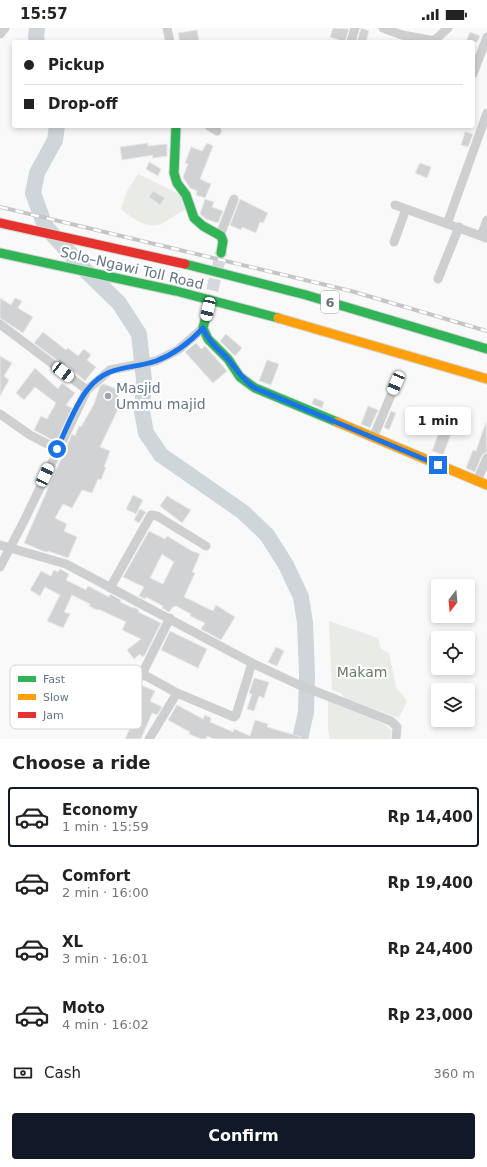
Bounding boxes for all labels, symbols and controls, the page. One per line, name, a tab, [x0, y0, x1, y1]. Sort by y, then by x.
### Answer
text: 15:57	[20, 5, 68, 23]
text: Pickup	[48, 56, 104, 74]
text: Drop-off	[48, 95, 118, 113]
street label: Solo–Ngawi Toll Road	[59, 244, 205, 292]
road number: 6	[321, 291, 339, 313]
car	[199, 296, 217, 322]
car	[50, 360, 76, 384]
car	[386, 370, 406, 396]
place label: Masjid Ummu majid	[116, 380, 206, 412]
marker: Masjid Ummu majid	[103, 391, 113, 401]
callout: 1 min	[405, 407, 471, 435]
text: 1 min	[418, 413, 458, 428]
route start	[48, 440, 66, 458]
route end	[429, 456, 447, 474]
car	[34, 462, 56, 488]
north arrow	[431, 579, 475, 623]
map controls	[431, 579, 475, 727]
button: locate	[431, 631, 475, 675]
park label: Makam	[337, 664, 387, 680]
legend	[10, 665, 142, 729]
text: Fast	[43, 673, 66, 686]
button: layers	[431, 683, 475, 727]
text: Slow	[43, 691, 69, 704]
text: Jam	[42, 709, 64, 722]
text: Choose a ride	[12, 752, 151, 773]
icon: car	[14, 799, 50, 835]
text: Economy	[62, 801, 138, 819]
text: Rp 14,400	[388, 808, 473, 826]
text: 1 min · 15:59	[62, 819, 149, 834]
icon: car	[14, 865, 50, 901]
text: Comfort	[62, 867, 130, 885]
text: Rp 19,400	[388, 874, 473, 892]
text: 2 min · 16:00	[62, 885, 149, 900]
icon: car	[14, 931, 50, 967]
text: XL	[62, 933, 83, 951]
text: Rp 24,400	[388, 940, 473, 958]
text: 3 min · 16:01	[62, 951, 149, 966]
icon: car	[14, 997, 50, 1033]
text: Moto	[62, 999, 105, 1017]
text: Rp 23,000	[388, 1006, 473, 1024]
text: 4 min · 16:02	[62, 1017, 149, 1032]
icon: cash	[12, 1062, 34, 1084]
text: Cash	[44, 1064, 81, 1082]
text: 360 m	[433, 1066, 475, 1081]
button: Confirm	[12, 1113, 475, 1159]

